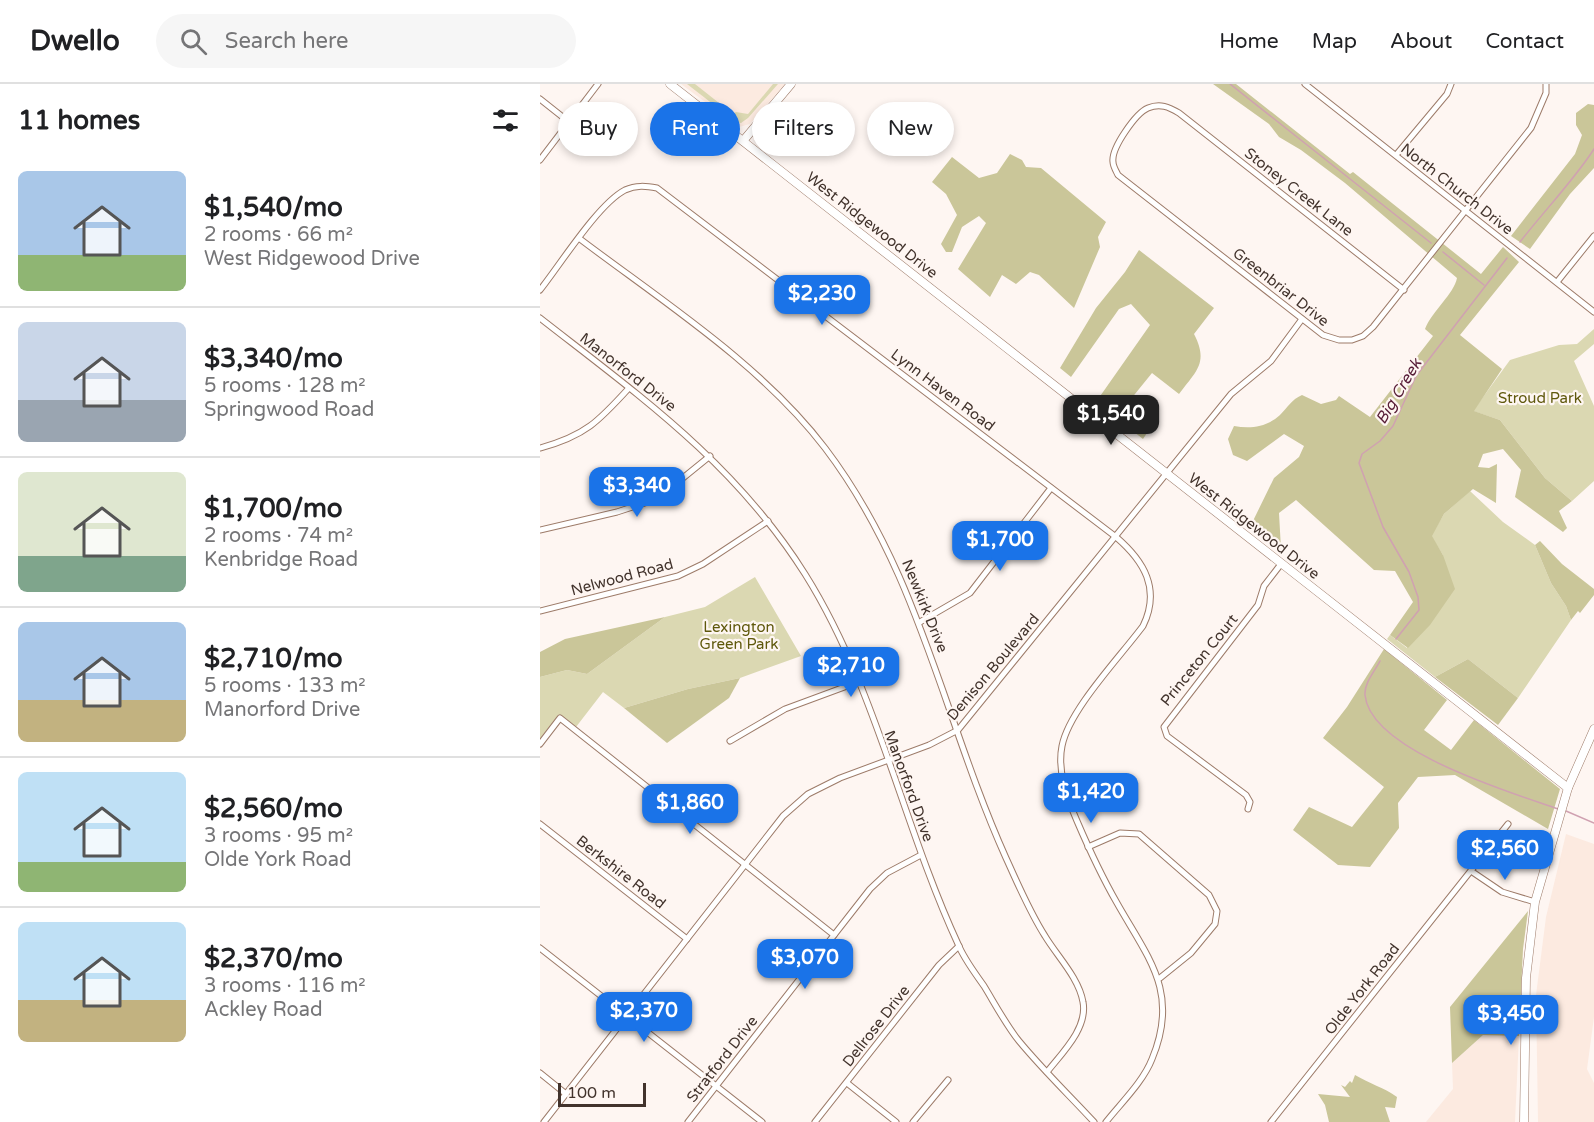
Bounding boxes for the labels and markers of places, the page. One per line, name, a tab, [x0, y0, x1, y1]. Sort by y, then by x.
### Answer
pin: $2,230	[773, 275, 871, 326]
pin: $1,540	[1062, 395, 1160, 446]
pin: $3,340	[588, 467, 686, 518]
pin: $1,700	[951, 521, 1049, 572]
pin: $2,710	[802, 647, 900, 698]
pin: $1,420	[1042, 773, 1140, 824]
pin: $1,860	[641, 784, 739, 835]
pin: $2,560	[1456, 830, 1554, 881]
pin: $3,070	[756, 939, 854, 990]
pin: $2,370	[595, 992, 693, 1043]
pin: $3,450	[1462, 995, 1560, 1046]

